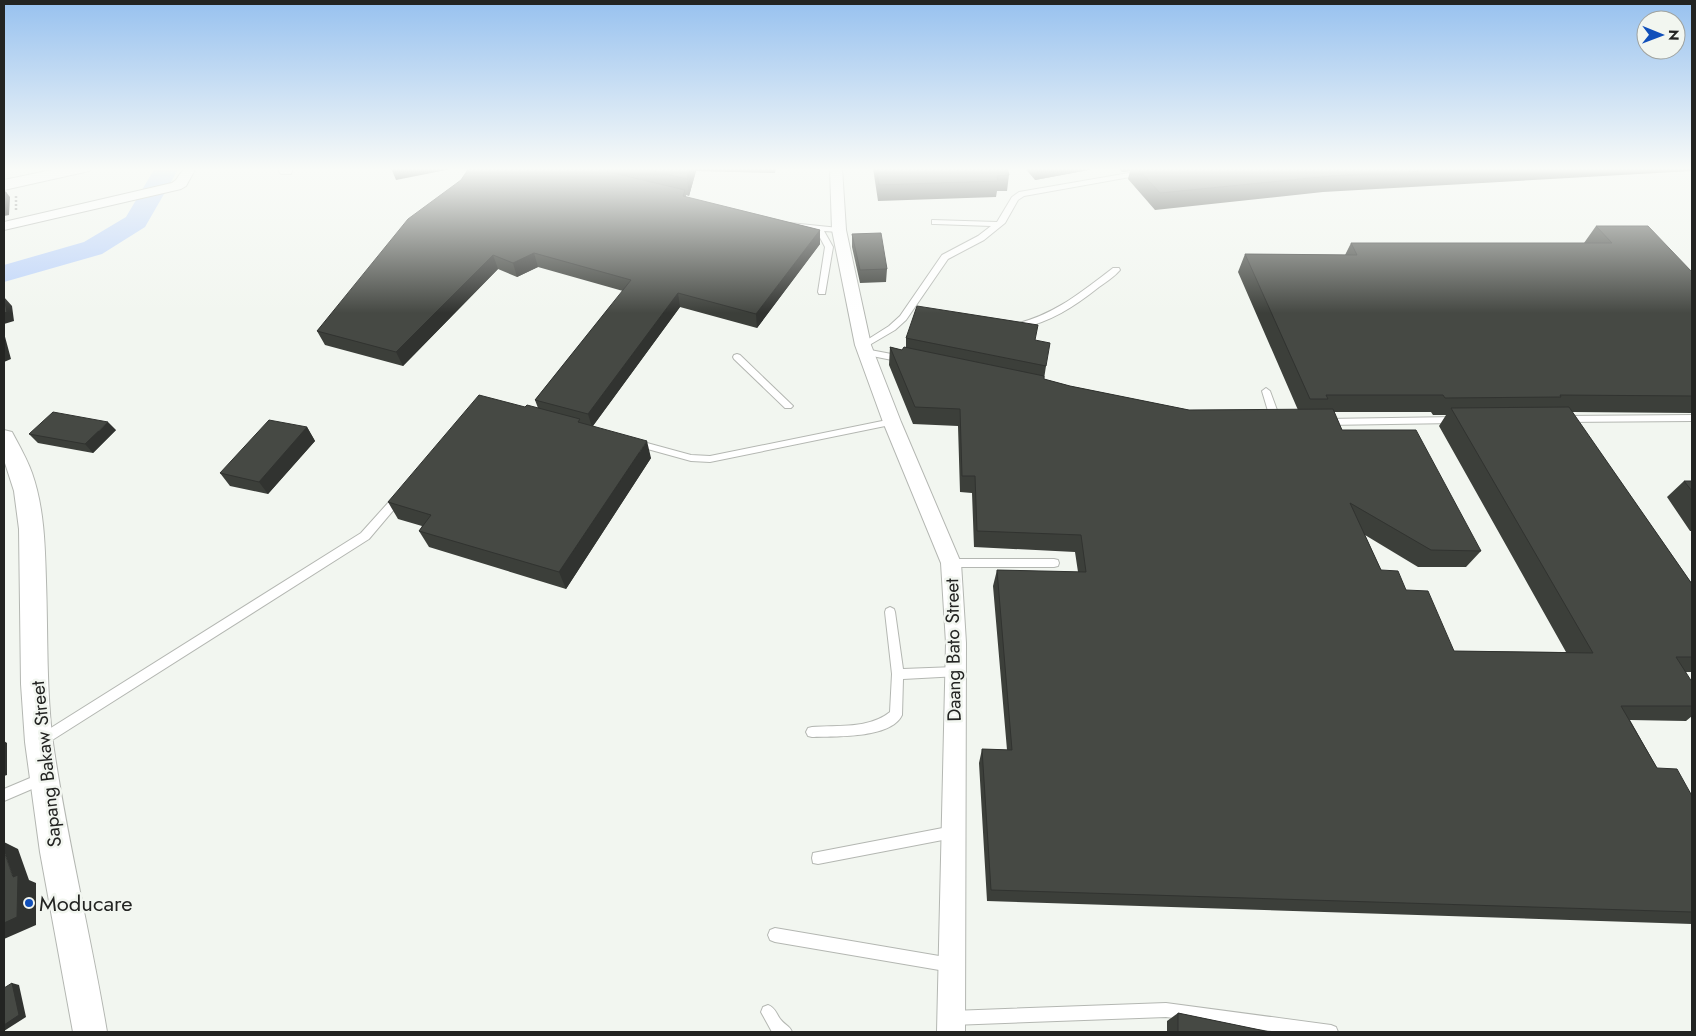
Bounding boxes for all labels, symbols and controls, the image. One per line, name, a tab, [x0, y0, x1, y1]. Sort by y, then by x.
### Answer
north arrow	[1636, 10, 1686, 60]
text: N	[1664, 29, 1684, 41]
street label: Daang Bato Street	[938, 578, 968, 722]
street label: Sapang Bakaw Street	[24, 679, 68, 849]
place label: Moducare	[39, 887, 133, 919]
marker: Moducare	[23, 897, 35, 909]

